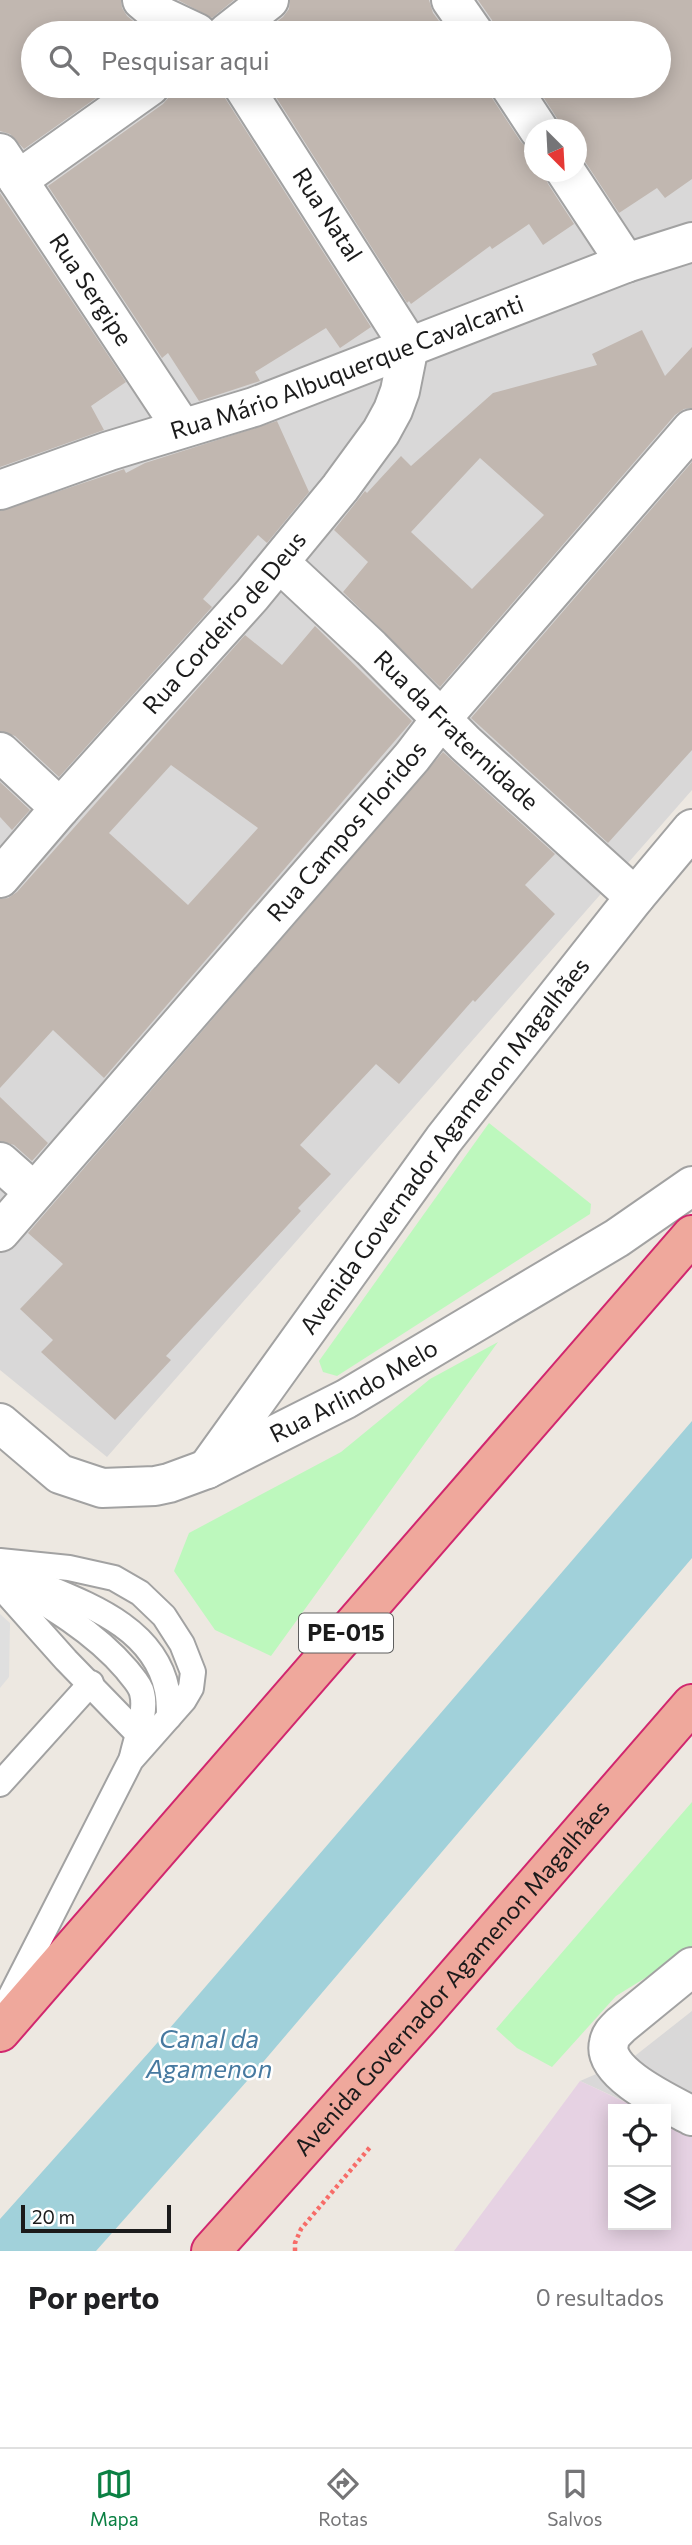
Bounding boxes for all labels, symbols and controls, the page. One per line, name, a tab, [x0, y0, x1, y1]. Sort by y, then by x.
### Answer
search box	[21, 21, 671, 98]
icon: search	[45, 41, 83, 79]
text: Pesquisar aqui	[101, 44, 270, 75]
north arrow	[524, 119, 587, 182]
street label: Rua Natal	[287, 162, 369, 266]
street label: Rua Sergipe	[44, 227, 139, 351]
street label: Rua Mário Albuquerque Cavalcanti	[167, 288, 527, 445]
street label: Rua Cordeiro de Deus	[136, 525, 311, 719]
street label: Rua da Fraternidade	[369, 644, 545, 816]
street label: Rua Campos Floridos	[260, 735, 432, 927]
street label: Avenida Governador Agamenon Magalhães	[293, 951, 595, 1339]
street label: Rua Arlindo Melo	[264, 1332, 442, 1448]
road number: PE-015	[299, 1614, 393, 1652]
street label: Avenida Governador Agamenon Magalhães	[287, 1794, 615, 2161]
water label: Canal da Agamenon	[145, 2022, 272, 2083]
map controls	[608, 2104, 671, 2230]
button: locate	[608, 2104, 671, 2167]
button: layers	[608, 2167, 671, 2230]
scale bar	[21, 2202, 172, 2234]
text: 20 m	[32, 2205, 75, 2228]
text: Por perto	[28, 2278, 160, 2315]
text: 0 resultados	[536, 2283, 664, 2311]
tab: Mapa	[90, 2465, 139, 2530]
tab: Rotas	[318, 2465, 368, 2530]
tab: Salvos	[547, 2465, 602, 2530]

